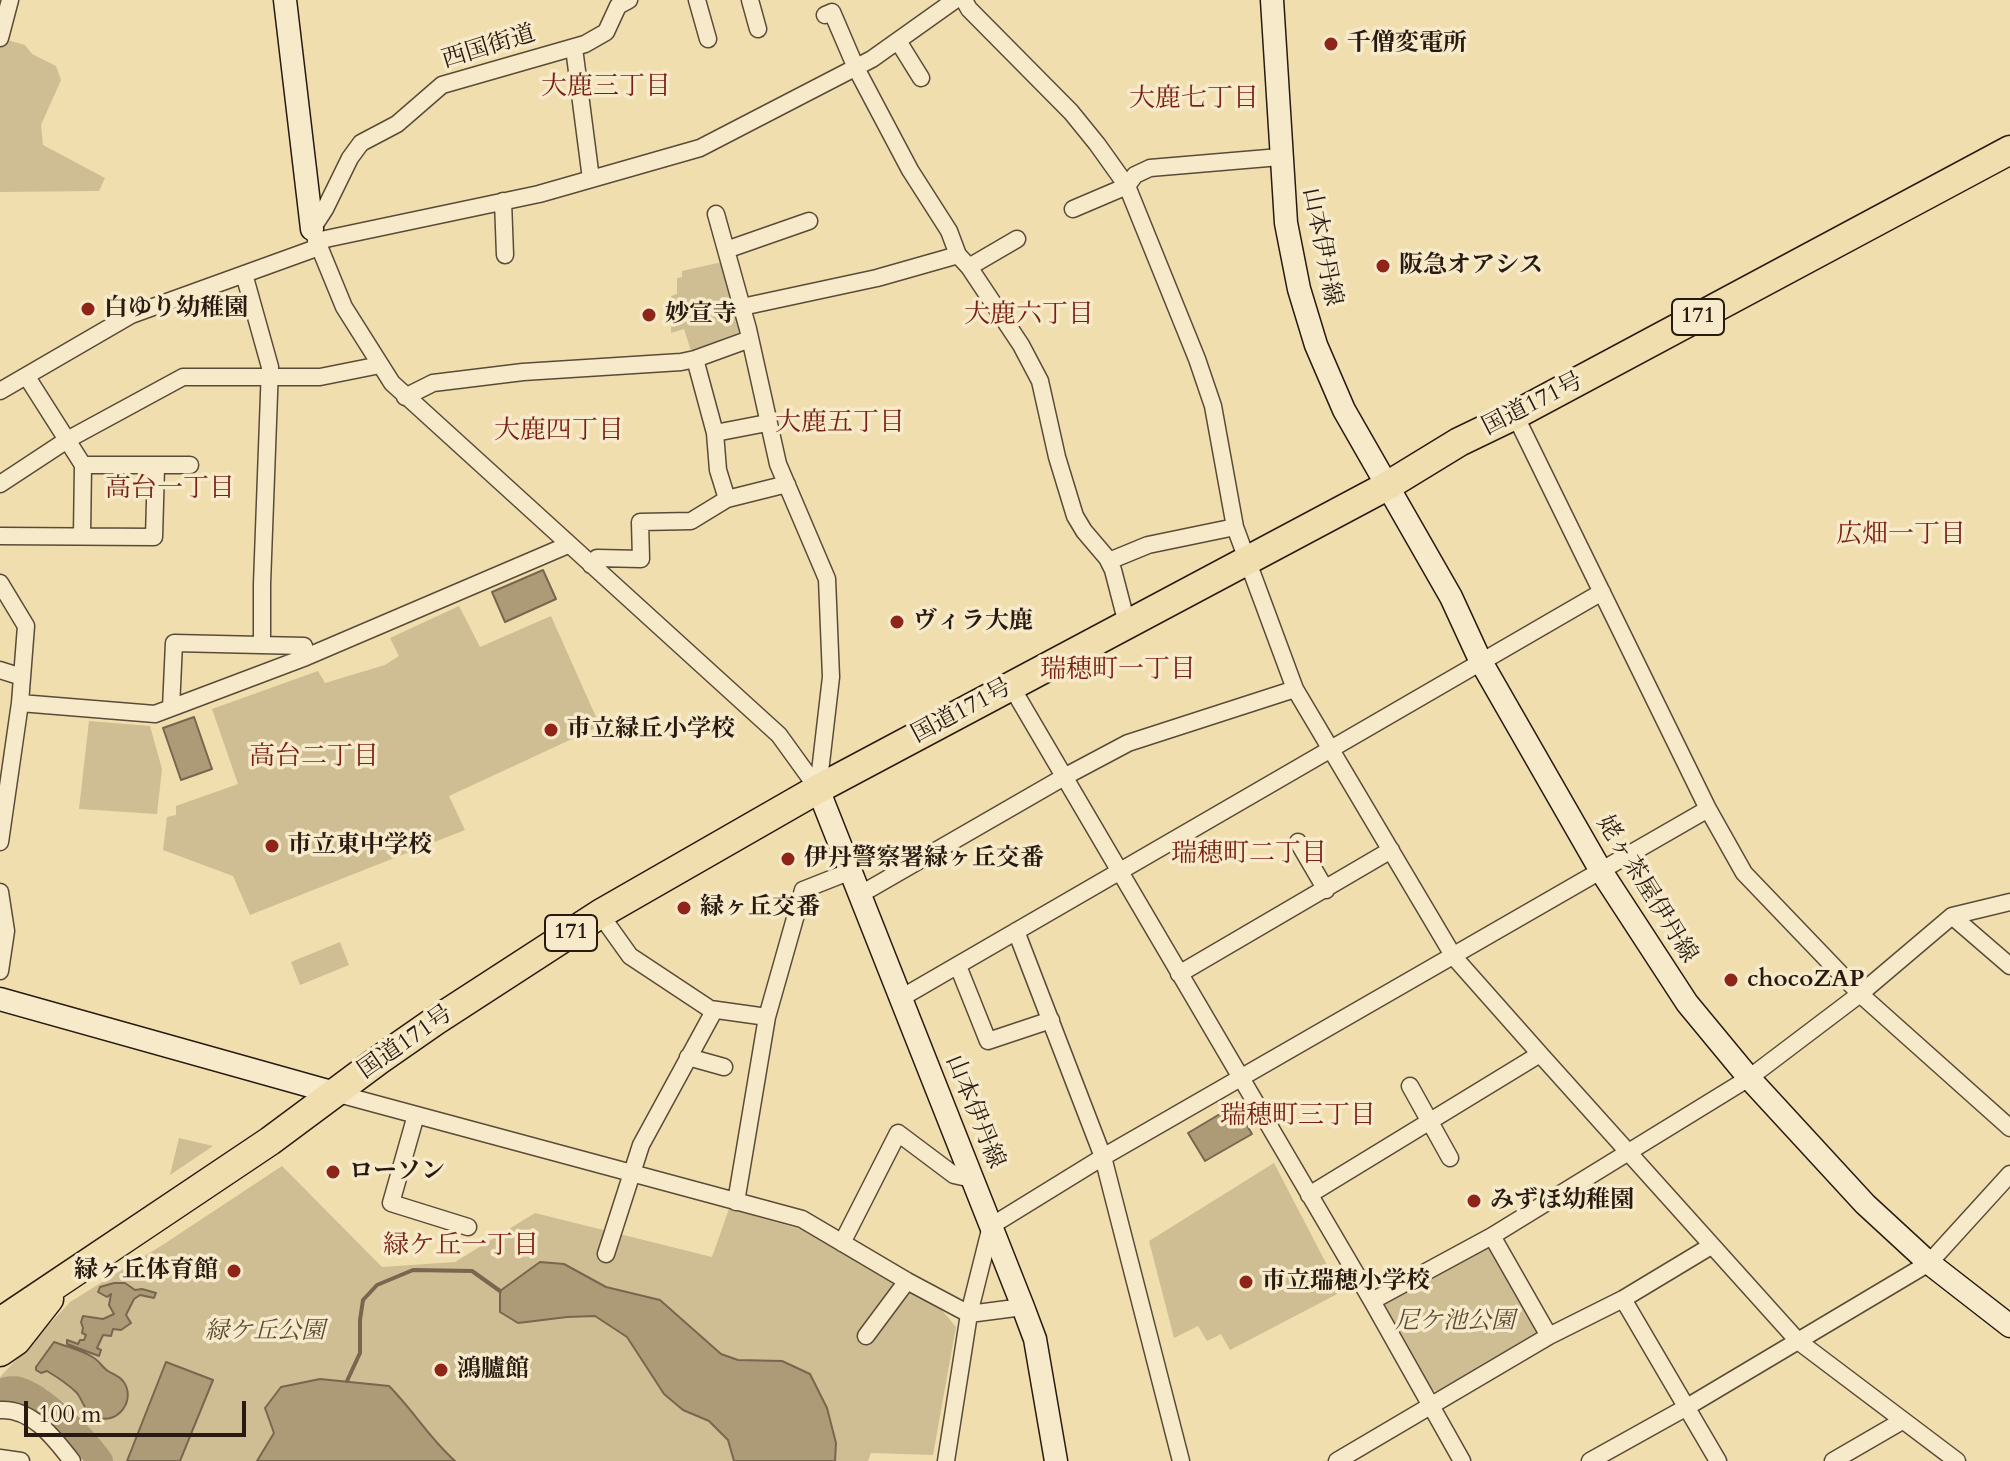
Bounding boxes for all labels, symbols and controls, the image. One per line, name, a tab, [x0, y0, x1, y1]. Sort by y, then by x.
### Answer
street label: 西国街道	[439, 20, 539, 76]
place label: 千僧変電所	[1347, 30, 1467, 58]
marker: 千僧変電所	[1322, 35, 1340, 53]
district label: 大鹿三丁目	[541, 72, 671, 104]
district label: 大鹿七丁目	[1129, 84, 1259, 116]
street label: 山本伊丹線	[1295, 185, 1347, 309]
place label: 阪急オアシス	[1399, 252, 1543, 280]
marker: 阪急オアシス	[1374, 257, 1392, 275]
place label: 白ゆり幼稚園	[104, 295, 248, 323]
road number: 171	[1672, 299, 1724, 335]
marker: 白ゆり幼稚園	[79, 300, 97, 318]
district label: 大鹿六丁目	[964, 300, 1094, 332]
place label: 妙宣寺	[665, 301, 737, 329]
marker: 妙宣寺	[640, 306, 658, 324]
street label: 国道171号	[1478, 367, 1588, 443]
district label: 大鹿五丁目	[775, 408, 905, 440]
district label: 大鹿四丁目	[494, 416, 624, 448]
district label: 高台一丁目	[105, 474, 235, 506]
district label: 広畑一丁目	[1836, 520, 1966, 552]
place label: ヴィラ大鹿	[913, 608, 1033, 636]
marker: ヴィラ大鹿	[888, 613, 906, 631]
district label: 瑞穂町一丁目	[1040, 655, 1196, 687]
street label: 国道171号	[907, 674, 1017, 750]
place label: 市立緑丘小学校	[567, 716, 735, 744]
marker: 市立緑丘小学校	[542, 721, 560, 739]
district label: 高台二丁目	[249, 742, 379, 774]
street label: 姥ヶ茶屋伊丹線	[1589, 811, 1703, 969]
place label: 市立東中学校	[288, 832, 432, 860]
marker: 市立東中学校	[263, 837, 281, 855]
district label: 瑞穂町二丁目	[1171, 839, 1327, 871]
place label: 伊丹警察署緑ヶ丘交番	[804, 845, 1044, 873]
marker: 伊丹警察署緑ヶ丘交番	[779, 850, 797, 868]
place label: 緑ヶ丘交番	[700, 894, 820, 922]
marker: 緑ヶ丘交番	[675, 899, 693, 917]
road number: 171	[545, 915, 597, 951]
place label: chocoZAP	[1747, 966, 1864, 994]
marker: chocoZAP	[1722, 971, 1740, 989]
street label: 国道171号	[353, 1000, 459, 1086]
street label: 山本伊丹線	[938, 1051, 1010, 1173]
district label: 瑞穂町三丁目	[1220, 1101, 1376, 1133]
place label: ローソン	[349, 1158, 445, 1186]
marker: ローソン	[324, 1163, 342, 1181]
place label: みずほ幼稚園	[1490, 1187, 1634, 1215]
marker: みずほ幼稚園	[1465, 1192, 1483, 1210]
district label: 緑ケ丘一丁目	[383, 1231, 539, 1263]
place label: 緑ヶ丘体育館	[74, 1257, 218, 1285]
marker: 緑ヶ丘体育館	[225, 1262, 243, 1280]
place label: 市立瑞穂小学校	[1262, 1268, 1430, 1296]
marker: 市立瑞穂小学校	[1237, 1273, 1255, 1291]
park label: 尼ケ池公園	[1395, 1308, 1515, 1336]
park label: 緑ケ丘公園	[205, 1318, 325, 1346]
place label: 鴻臚館	[457, 1356, 529, 1384]
marker: 鴻臚館	[432, 1361, 450, 1379]
scale bar	[28, 1385, 250, 1435]
text: 100 m	[38, 1398, 102, 1431]

